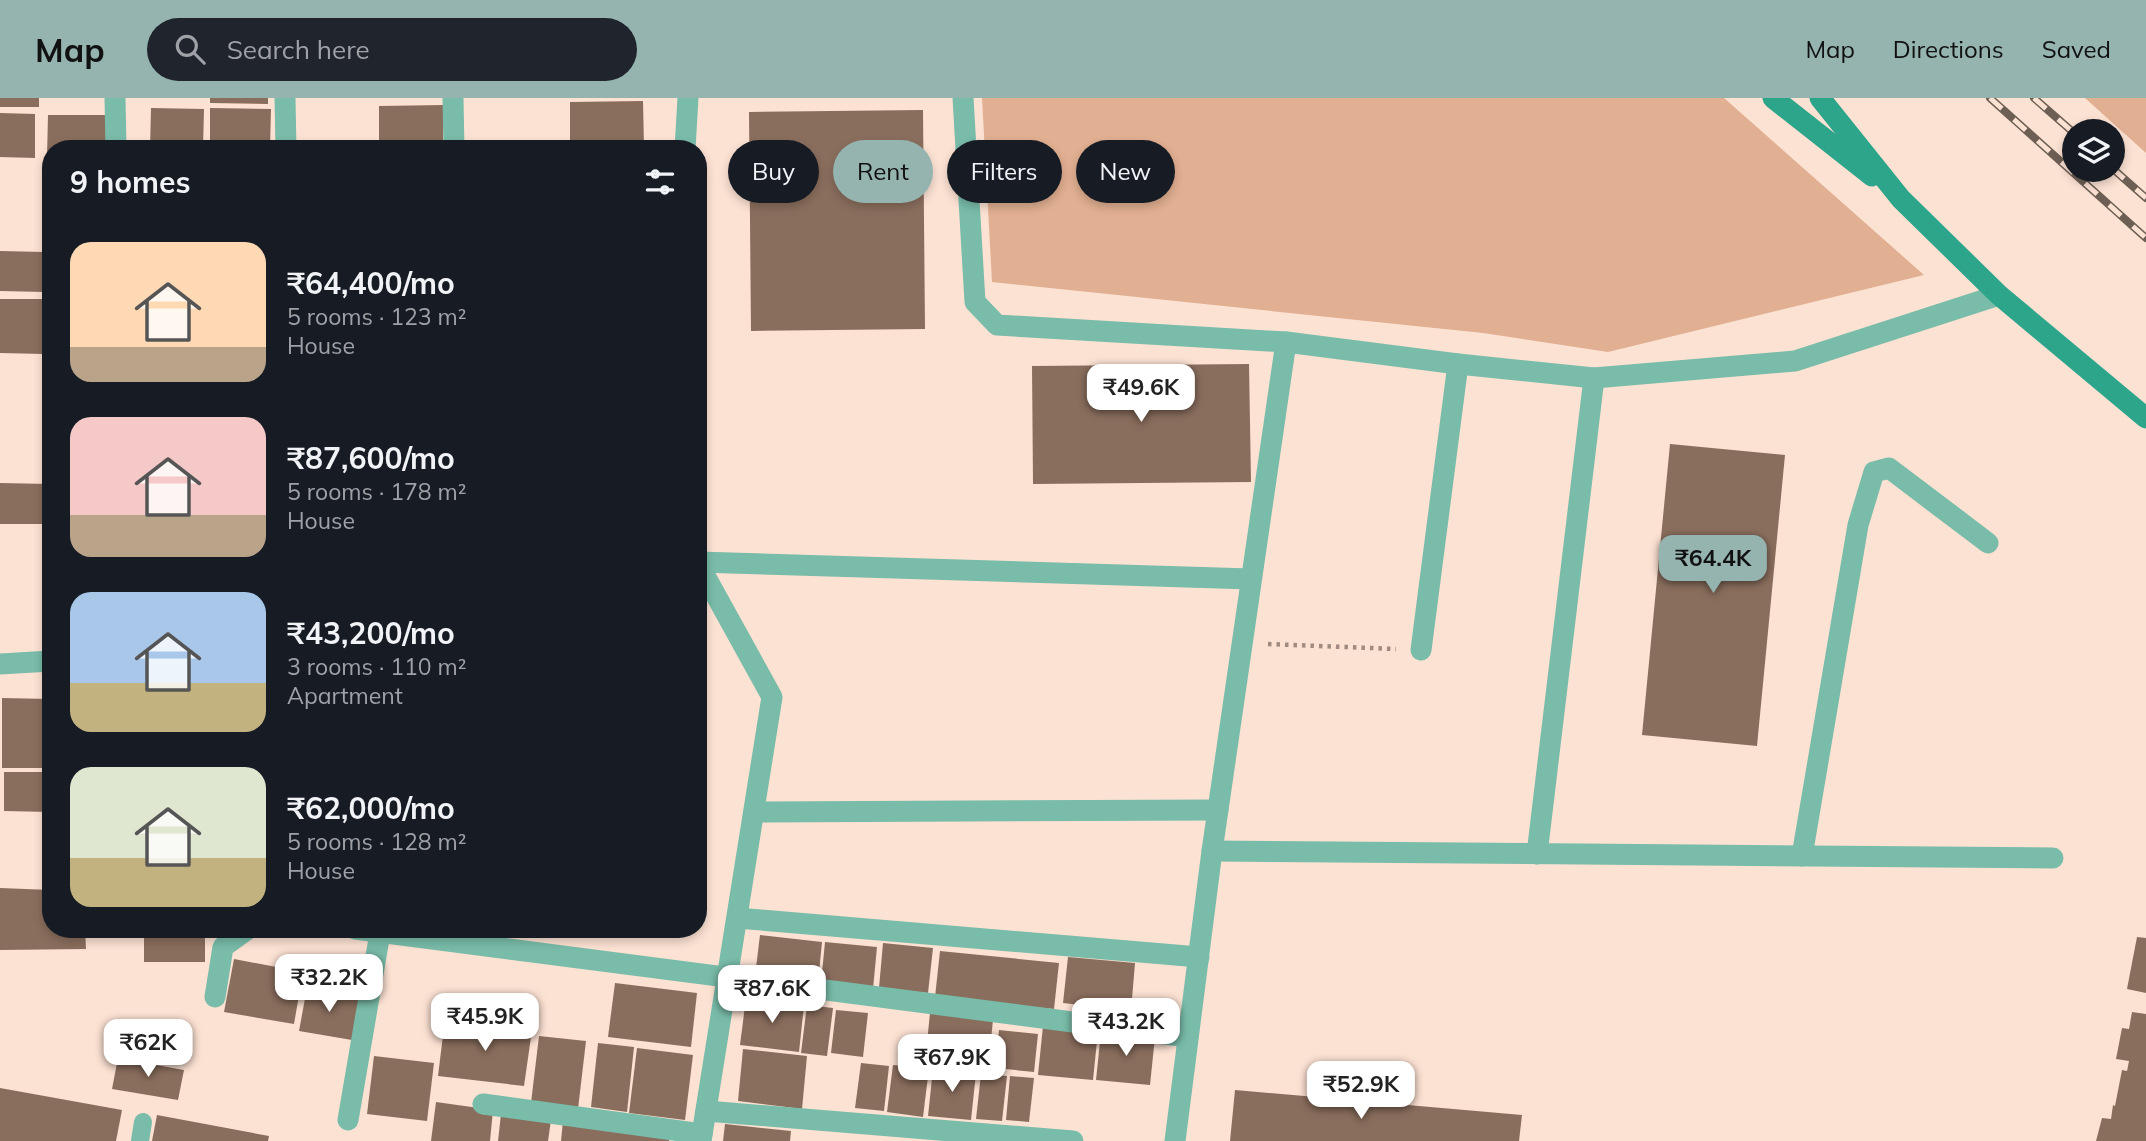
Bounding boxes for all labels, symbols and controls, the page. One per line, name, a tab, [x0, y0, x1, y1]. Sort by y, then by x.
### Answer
search box	[147, 18, 637, 81]
text: Map	[35, 29, 105, 70]
icon: search	[171, 30, 209, 68]
text: Search here	[227, 33, 370, 66]
text: Map	[1805, 34, 1855, 64]
text: Directions	[1893, 34, 2004, 64]
text: Saved	[2042, 34, 2111, 64]
map controls	[2062, 119, 2125, 182]
button: layers	[2062, 119, 2125, 182]
chip: Buy	[728, 140, 819, 203]
chip: Rent	[833, 140, 933, 203]
chip: Filters	[947, 140, 1062, 203]
chip: New	[1076, 140, 1175, 203]
text: 9 homes	[70, 163, 191, 201]
icon: filters	[641, 163, 679, 201]
text: ₹64,400/mo	[287, 264, 455, 302]
icon: home	[126, 270, 210, 354]
text: 5 rooms · 123 m²	[287, 302, 467, 331]
text: House	[287, 331, 355, 360]
pin: ₹49.6K	[1084, 364, 1198, 424]
text: ₹49.6K	[1103, 372, 1179, 401]
text: ₹87,600/mo	[287, 439, 455, 477]
icon: home	[126, 445, 210, 529]
text: 5 rooms · 178 m²	[287, 477, 467, 506]
text: House	[287, 506, 355, 535]
pin: ₹64.4K	[1656, 536, 1770, 595]
text: ₹64.4K	[1675, 543, 1751, 572]
text: ₹43,200/mo	[287, 614, 455, 652]
icon: home	[126, 620, 210, 704]
text: 3 rooms · 110 m²	[287, 652, 467, 681]
text: Apartment	[287, 681, 403, 710]
text: ₹62,000/mo	[287, 789, 455, 827]
icon: home	[126, 795, 210, 879]
text: 5 rooms · 128 m²	[287, 827, 467, 856]
text: House	[287, 856, 355, 885]
pin: ₹32.2K	[272, 954, 386, 1014]
text: ₹32.2K	[291, 962, 367, 991]
pin: ₹87.6K	[715, 965, 829, 1025]
text: ₹87.6K	[734, 973, 810, 1002]
pin: ₹45.9K	[428, 993, 542, 1053]
pin: ₹43.2K	[1069, 998, 1183, 1058]
text: ₹45.9K	[447, 1001, 523, 1030]
text: ₹43.2K	[1088, 1006, 1164, 1035]
pin: ₹62K	[107, 1020, 189, 1079]
text: ₹62K	[120, 1027, 176, 1056]
pin: ₹67.9K	[895, 1034, 1009, 1094]
text: ₹67.9K	[914, 1042, 990, 1071]
pin: ₹52.9K	[1304, 1062, 1418, 1121]
text: ₹52.9K	[1323, 1069, 1399, 1098]

